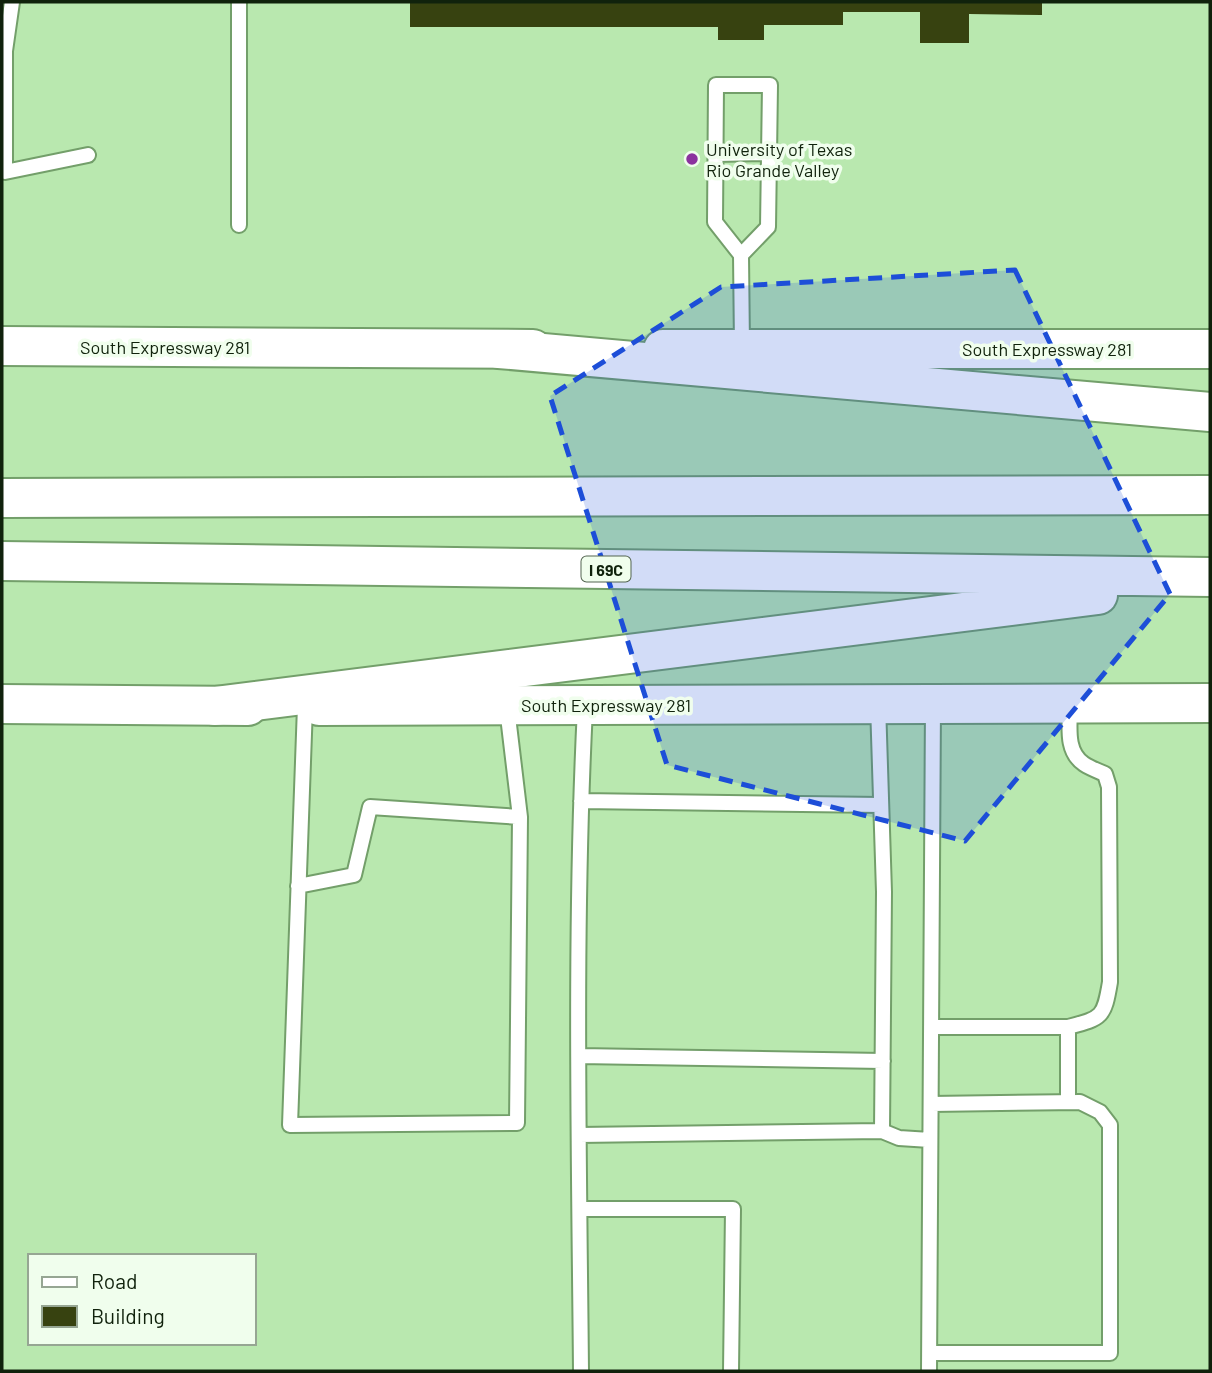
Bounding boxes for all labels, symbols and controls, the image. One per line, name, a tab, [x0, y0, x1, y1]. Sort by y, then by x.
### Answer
place label: University of Texas Rio Grande Valley	[706, 138, 852, 181]
marker: University of Texas Rio Grande Valley	[684, 151, 700, 167]
street label: South Expressway 281	[80, 336, 250, 358]
street label: South Expressway 281	[962, 338, 1132, 360]
road number: I 69C	[582, 556, 630, 582]
street label: South Expressway 281	[521, 694, 691, 716]
legend	[28, 1254, 256, 1345]
text: Road	[91, 1268, 137, 1293]
text: Building	[91, 1303, 165, 1328]

